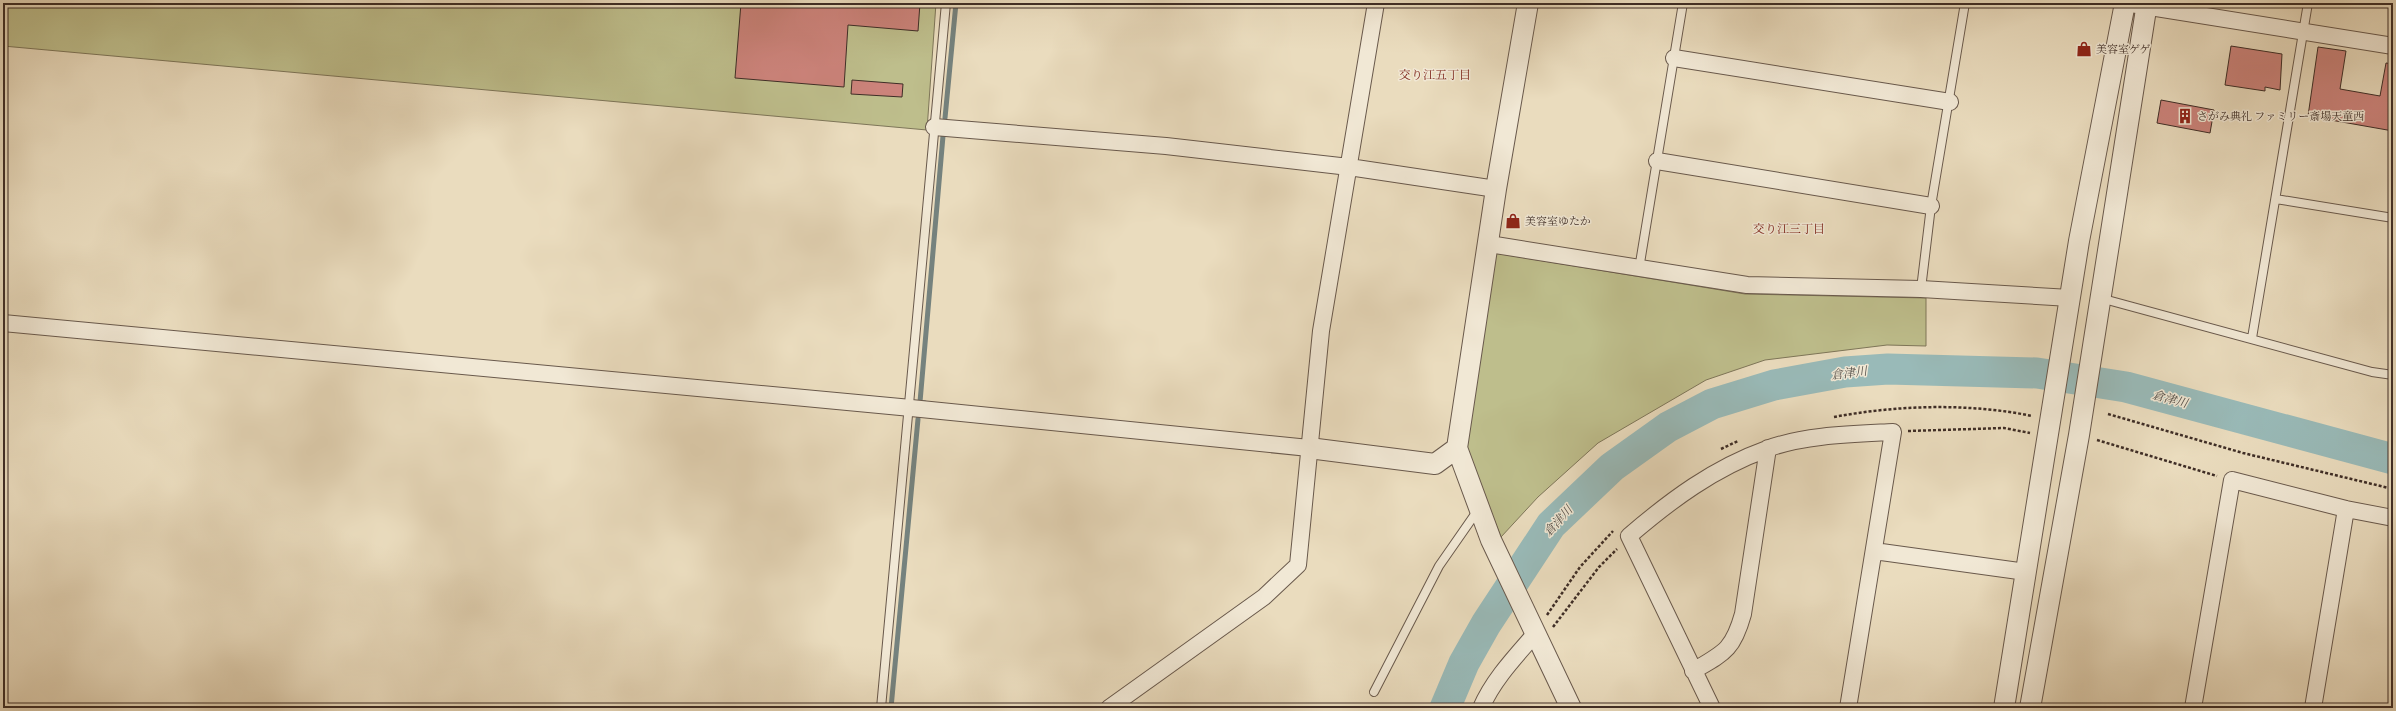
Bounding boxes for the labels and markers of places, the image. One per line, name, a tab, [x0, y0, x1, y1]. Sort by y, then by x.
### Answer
shop icon: 美容室ゲゲ	[2075, 40, 2093, 58]
place label: 美容室ゲゲ	[2096, 43, 2151, 56]
building icon: さがみ典礼 ファミリー斎場天童西	[2176, 107, 2194, 125]
place label: さがみ典礼 ファミリー斎場天童西	[2197, 110, 2364, 123]
shop icon: 美容室ゆたか	[1504, 212, 1522, 230]
place label: 美容室ゆたか	[1525, 215, 1591, 228]

